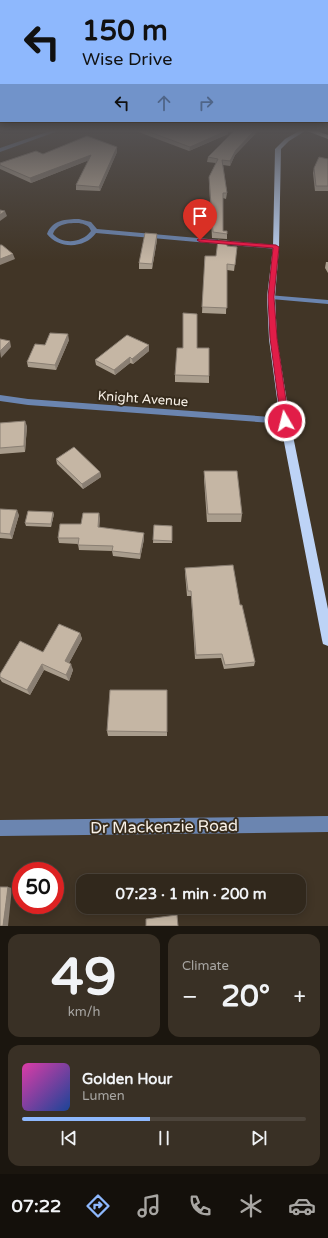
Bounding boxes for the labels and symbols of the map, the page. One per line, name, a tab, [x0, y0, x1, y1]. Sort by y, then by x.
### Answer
pin	[183, 199, 217, 240]
street label: Knight Avenue	[97, 388, 189, 410]
position arrow	[264, 400, 306, 442]
street label: Dr Mackenzie Road	[90, 816, 238, 838]
speed limit sign: 50	[12, 862, 64, 914]

